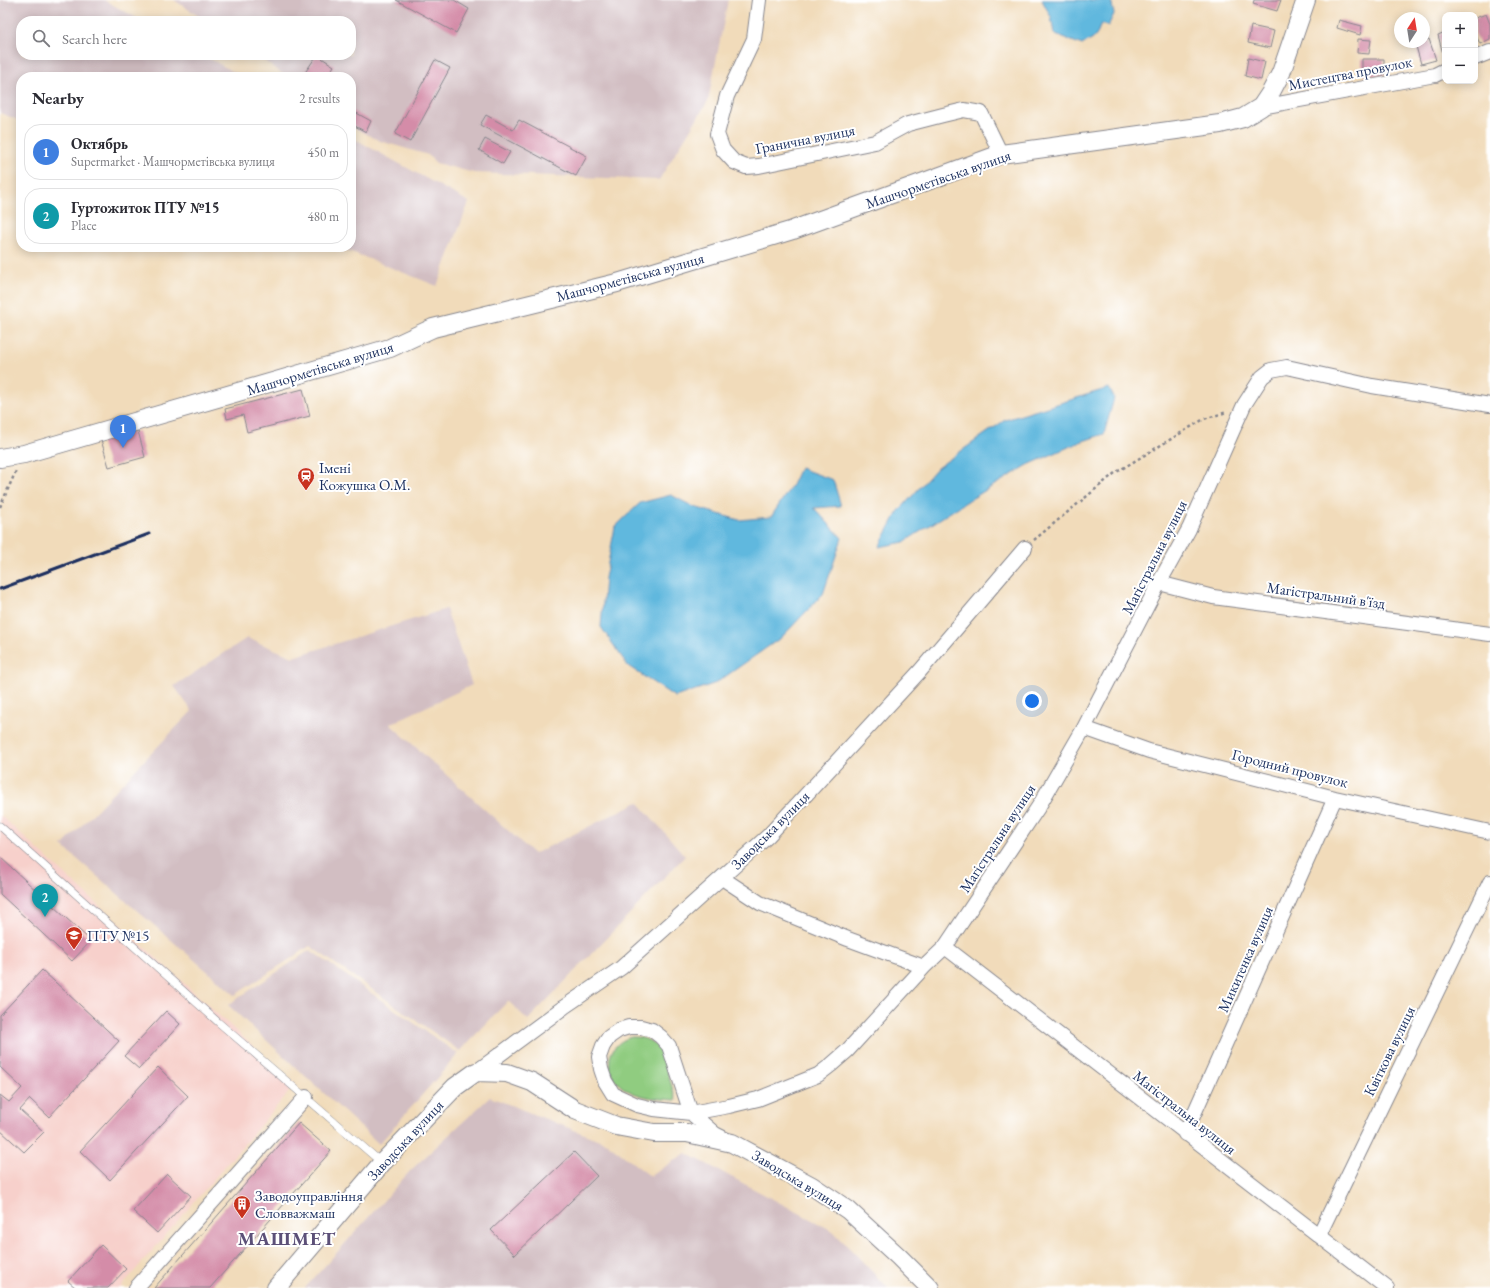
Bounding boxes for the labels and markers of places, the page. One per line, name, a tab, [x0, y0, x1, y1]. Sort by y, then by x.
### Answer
pin: 1	[110, 415, 136, 448]
place label: Імені Кожушка О.М.	[319, 458, 410, 494]
station icon: Імені Кожушка О.М.	[296, 466, 316, 491]
pin: 2	[32, 884, 58, 917]
school or university icon: ПТУ №15	[64, 925, 84, 950]
place label: ПТУ №15	[87, 926, 149, 945]
place label: Заводоуправління Словважмаш	[255, 1186, 363, 1222]
building icon: Заводоуправління Словважмаш	[232, 1194, 252, 1219]

